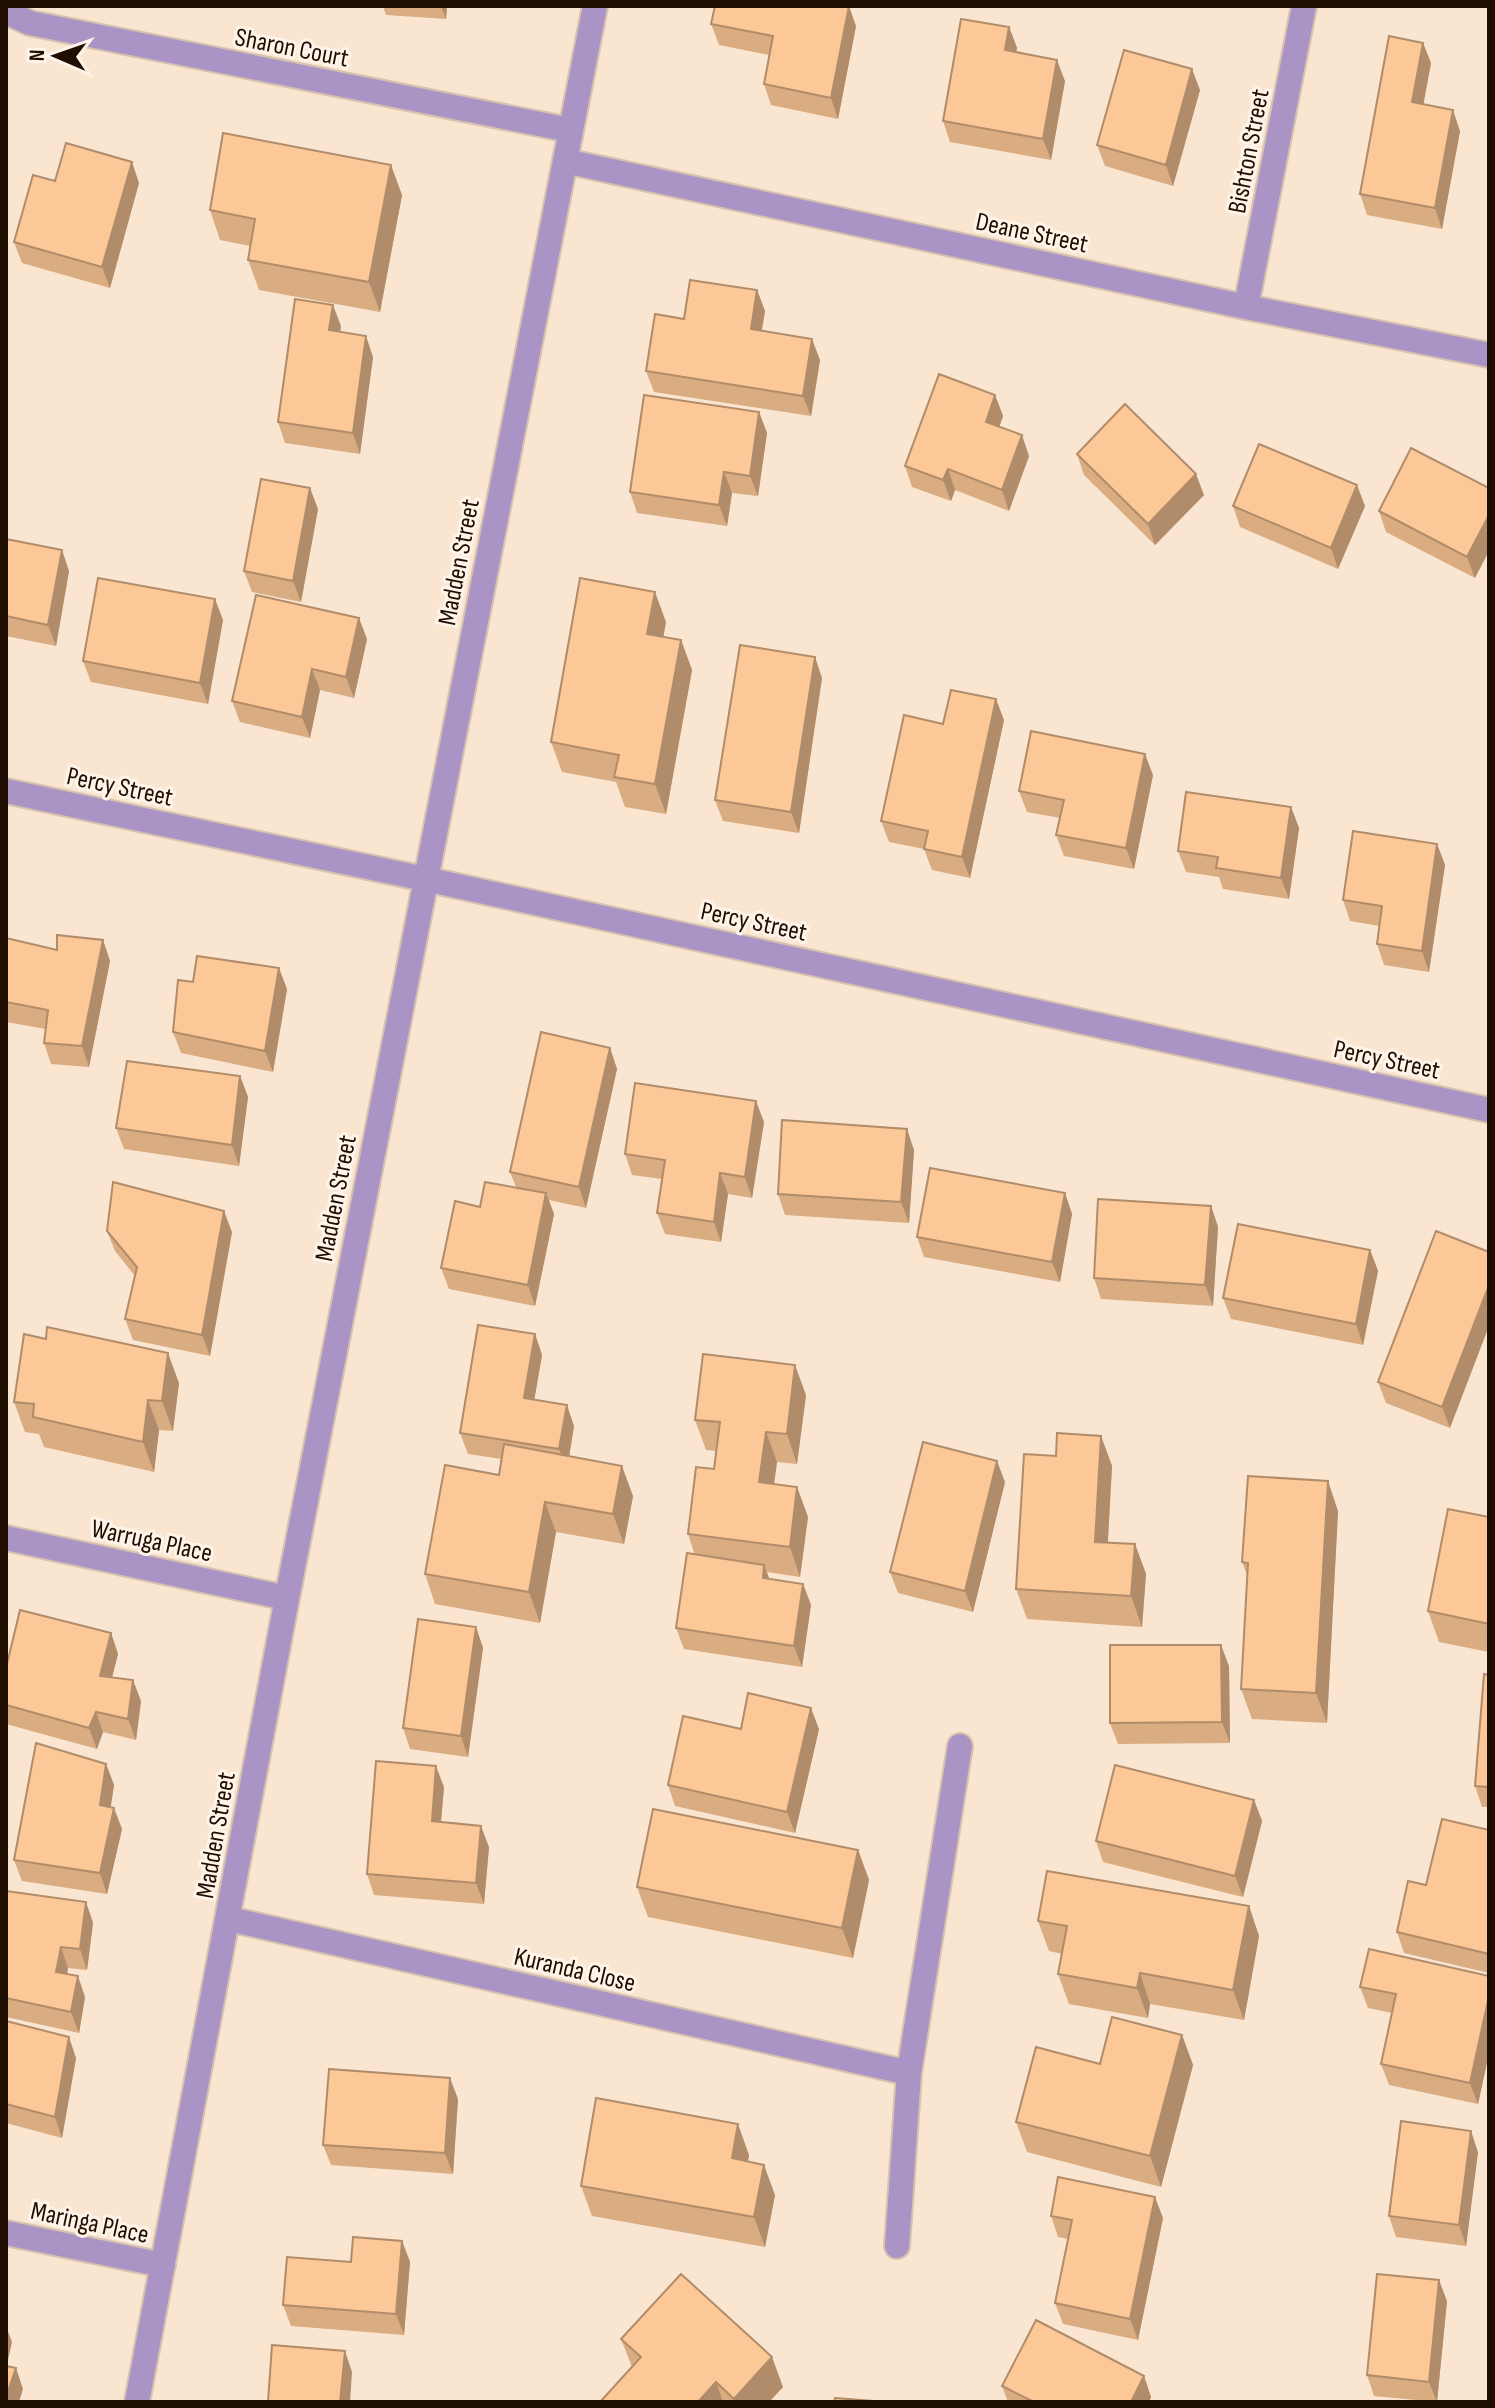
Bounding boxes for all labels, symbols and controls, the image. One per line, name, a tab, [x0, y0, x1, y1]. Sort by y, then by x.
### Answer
north arrow	[16, 16, 96, 96]
street label: Sharon Court	[232, 22, 351, 75]
text: N	[24, 49, 51, 62]
street label: Bishton Street	[1222, 87, 1277, 216]
street label: Deane Street	[973, 206, 1091, 260]
street label: Madden Street	[432, 497, 487, 628]
street label: Percy Street	[64, 761, 176, 814]
street label: Percy Street	[698, 896, 810, 949]
street label: Percy Street	[1331, 1034, 1443, 1087]
street label: Madden Street	[309, 1133, 364, 1264]
street label: Warruga Place	[88, 1514, 215, 1569]
street label: Madden Street	[190, 1770, 243, 1901]
street label: Kuranda Close	[511, 1941, 638, 1999]
street label: Maringa Place	[28, 2196, 151, 2251]

